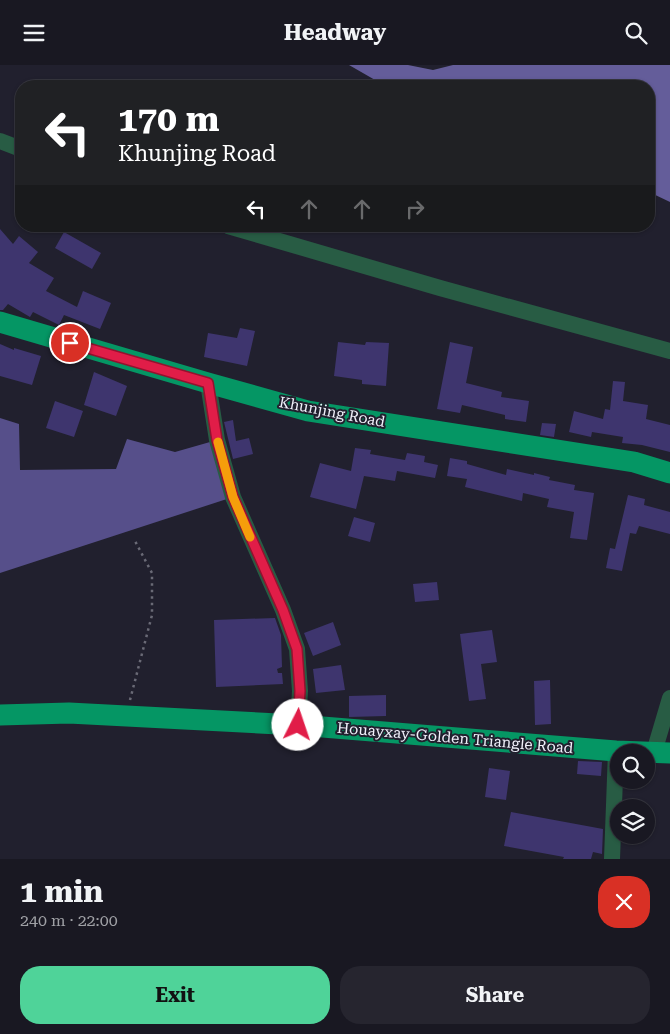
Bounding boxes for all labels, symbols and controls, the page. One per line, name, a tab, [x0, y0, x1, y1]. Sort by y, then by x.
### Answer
icon: menu	[20, 19, 48, 47]
icon: search	[622, 19, 650, 47]
text: Headway	[284, 20, 386, 45]
text: 170 m	[118, 99, 219, 140]
icon: left	[35, 100, 100, 165]
text: Khunjing Road	[118, 141, 276, 166]
icon: left	[242, 195, 270, 223]
icon: ahead	[295, 195, 323, 223]
icon: ahead	[348, 195, 376, 223]
icon: right	[401, 195, 429, 223]
pin	[49, 322, 91, 364]
icon: arrive	[56, 329, 84, 357]
street label: Khunjing Road	[277, 393, 387, 431]
position arrow	[271, 698, 323, 750]
street label: Houayxay-Golden Triangle Road	[336, 719, 574, 757]
map controls	[610, 744, 655, 844]
button: search	[610, 744, 655, 789]
button: layers	[610, 799, 655, 844]
text: 1 min	[20, 874, 103, 909]
button: close	[598, 876, 650, 928]
text: 240 m · 22:00	[20, 911, 118, 930]
button: Exit	[20, 966, 330, 1024]
button: Share	[340, 966, 650, 1024]

